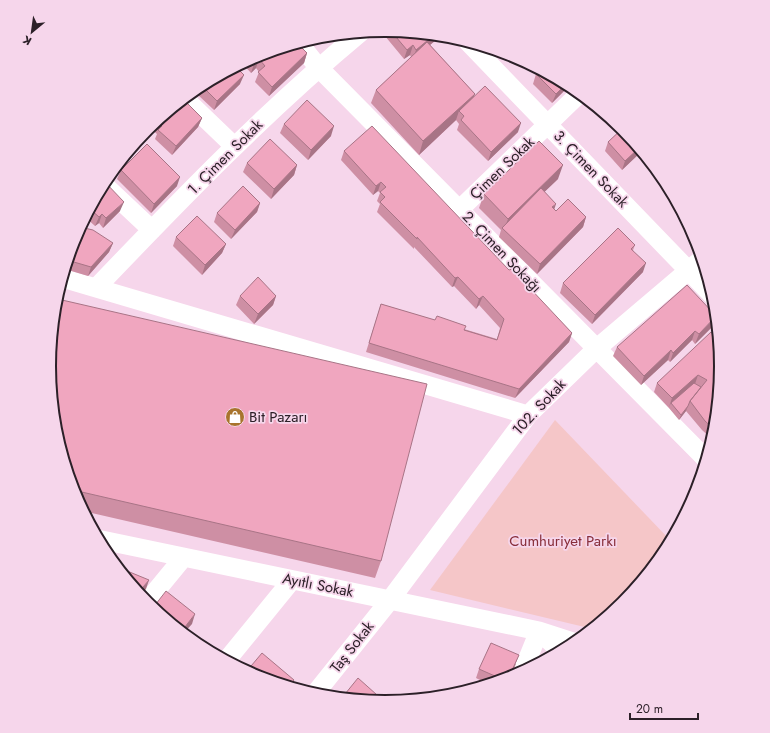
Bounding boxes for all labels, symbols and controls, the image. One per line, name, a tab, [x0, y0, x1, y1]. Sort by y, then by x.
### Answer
north arrow	[12, 12, 52, 52]
text: K	[20, 32, 34, 50]
street label: 1. Çimen Sokak	[182, 114, 268, 200]
street label: 3. Çimen Sokak	[548, 125, 634, 213]
street label: Çimen Sokak	[465, 131, 540, 205]
street label: 2. Çimen Sokağı	[457, 206, 547, 298]
street label: 102. Sokak	[507, 374, 571, 440]
shop icon: Bit Pazarı	[224, 406, 246, 428]
place label: Bit Pazarı	[249, 406, 308, 428]
park label: Cumhuriyet Parkı	[509, 530, 617, 552]
street label: Ayıtlı Sokak	[281, 567, 356, 603]
street label: Taş Sokak	[325, 616, 379, 677]
scale bar	[630, 695, 698, 721]
text: 20 m	[636, 700, 663, 718]

